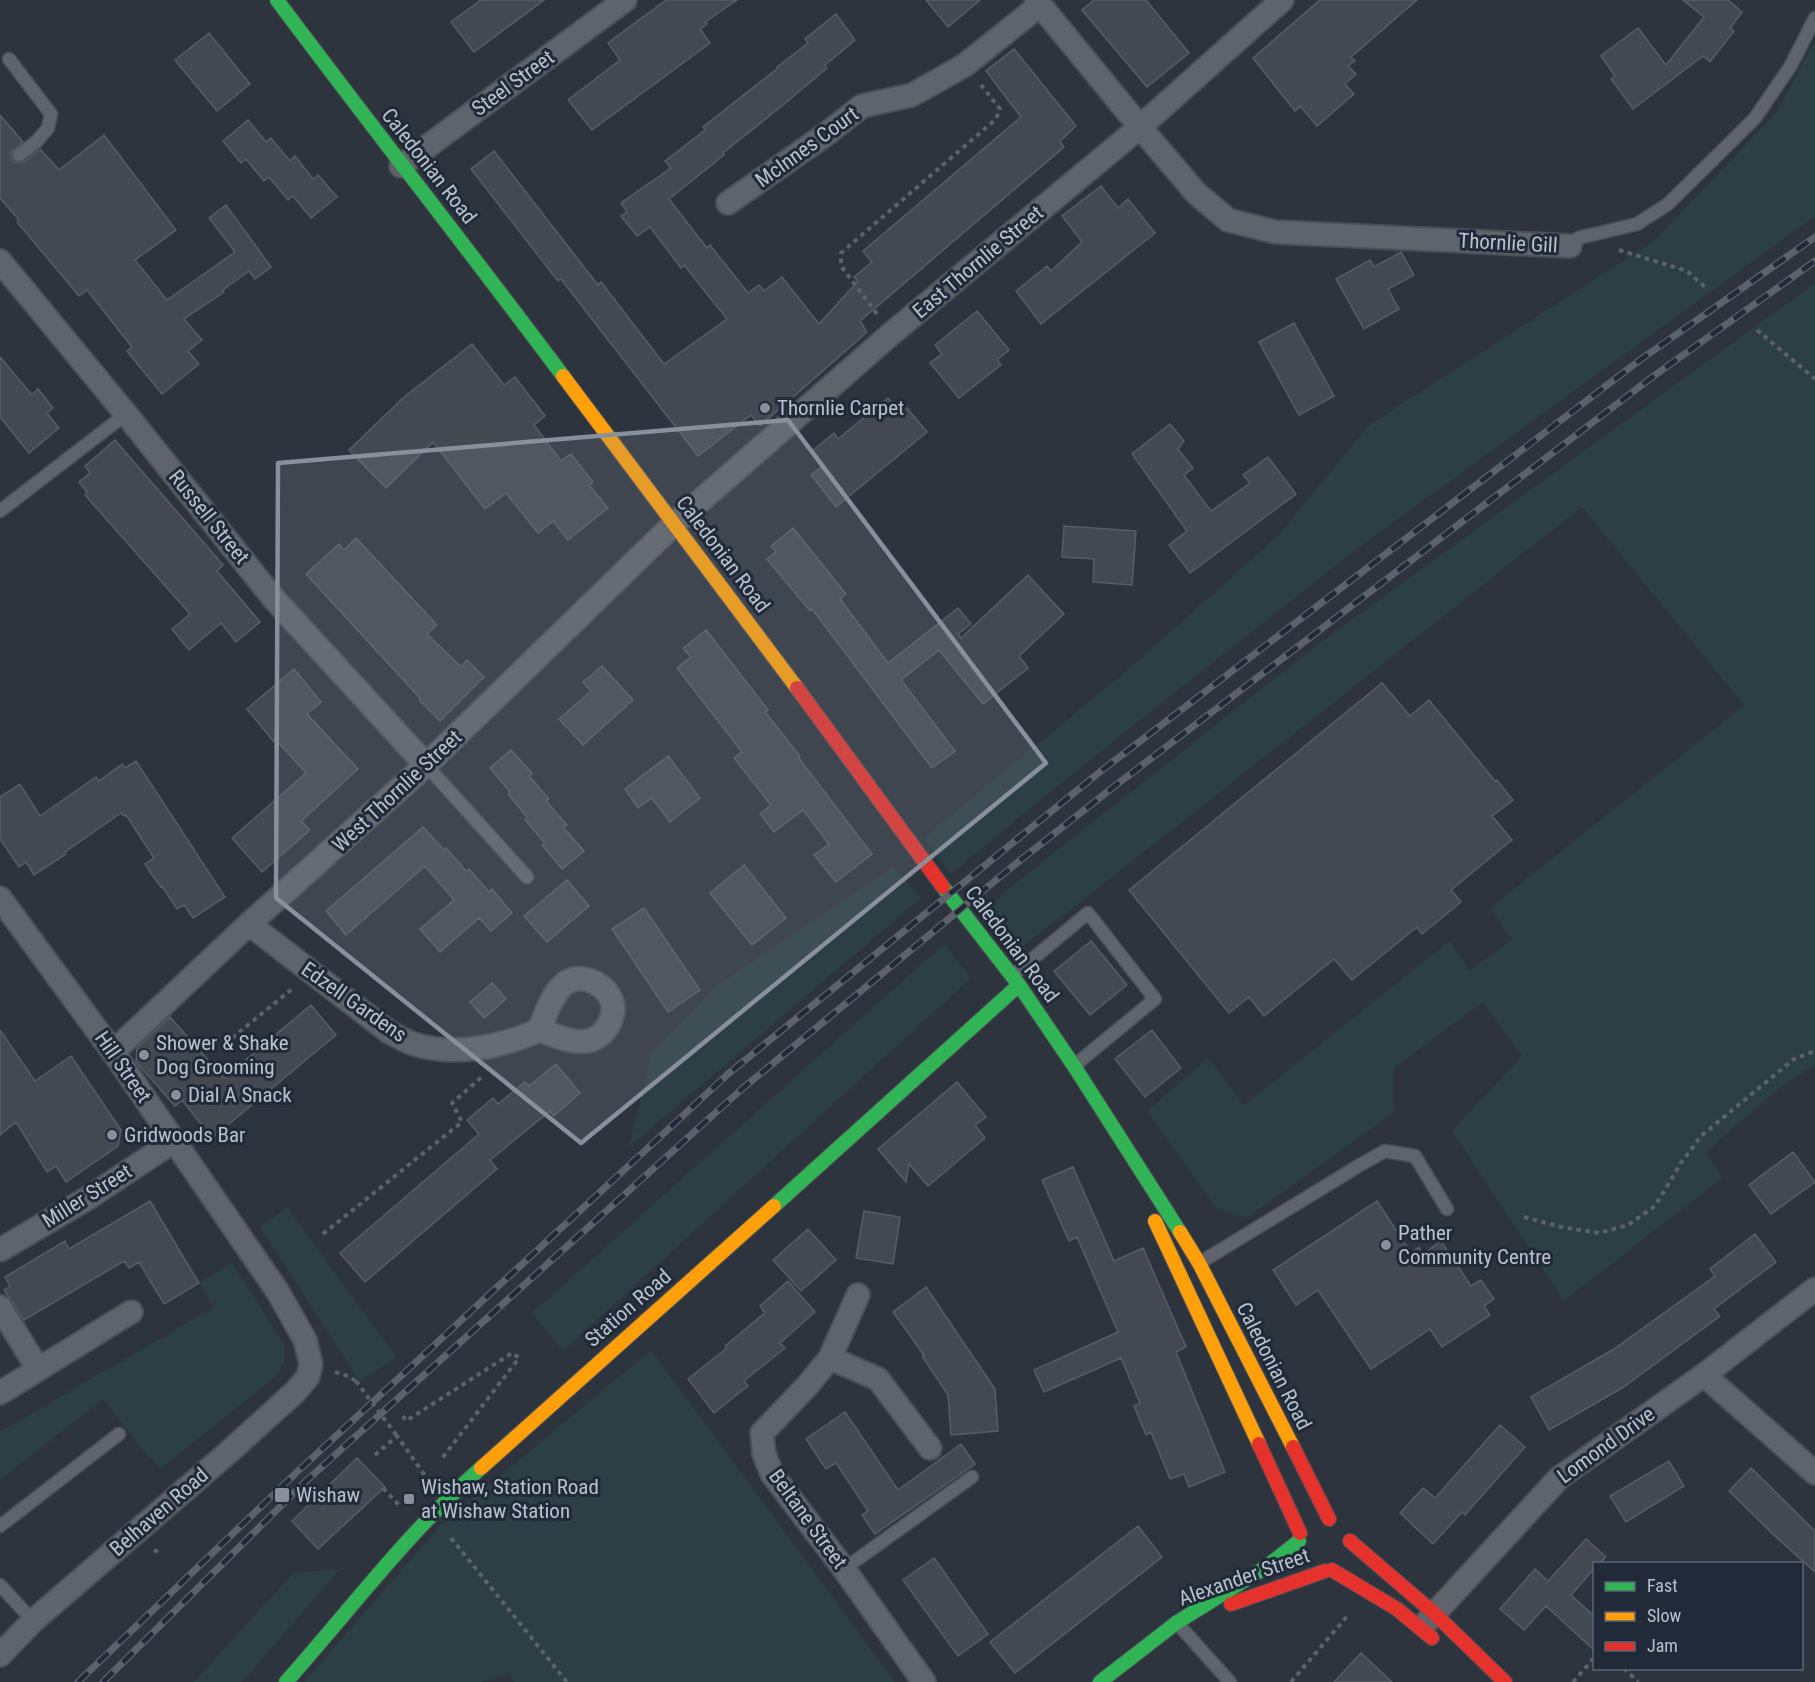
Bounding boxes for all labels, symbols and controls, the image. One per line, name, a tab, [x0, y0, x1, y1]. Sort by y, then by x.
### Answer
street label: Steel Street	[467, 45, 559, 121]
street label: McInnes Court	[751, 102, 863, 192]
street label: Caledonian Road	[377, 104, 481, 228]
street label: East Thornlie Street	[908, 201, 1048, 323]
street label: Thornlie Gill	[1458, 228, 1558, 258]
place label: Thornlie Carpet	[777, 396, 904, 420]
marker: Thornlie Carpet	[758, 401, 772, 415]
street label: Russell Street	[164, 465, 254, 569]
street label: Caledonian Road	[671, 491, 775, 617]
street label: West Thornlie Street	[328, 725, 466, 857]
street label: Caledonian Road	[960, 881, 1064, 1007]
street label: Edzell Gardens	[297, 957, 411, 1047]
street label: Hill Street	[90, 1027, 156, 1107]
place label: Shower & Shake Dog Grooming	[156, 1031, 289, 1079]
marker: Shower & Shake Dog Grooming	[137, 1048, 151, 1062]
place label: Dial A Snack	[188, 1083, 292, 1107]
marker: Dial A Snack	[169, 1088, 183, 1102]
place label: Gridwoods Bar	[124, 1123, 246, 1147]
marker: Gridwoods Bar	[105, 1128, 119, 1142]
street label: Miller Street	[38, 1159, 136, 1233]
place label: Pather Community Centre	[1398, 1221, 1551, 1269]
marker: Pather Community Centre	[1379, 1238, 1393, 1252]
street label: Station Road	[580, 1264, 676, 1352]
street label: Caledonian Road	[1232, 1298, 1316, 1434]
street label: Lomond Drive	[1553, 1402, 1659, 1488]
street label: Belhaven Road	[105, 1463, 213, 1561]
street label: Beltane Street	[764, 1465, 852, 1573]
place label: Wishaw, Station Road at Wishaw Station	[421, 1475, 599, 1523]
place label: Wishaw	[296, 1483, 361, 1507]
marker: Wishaw	[273, 1486, 291, 1504]
marker: Wishaw, Station Road at Wishaw Station	[402, 1492, 416, 1506]
street label: Alexander Street	[1175, 1543, 1313, 1611]
legend	[1593, 1562, 1803, 1670]
text: Fast	[1647, 1575, 1678, 1596]
text: Slow	[1647, 1605, 1682, 1626]
text: Jam	[1647, 1635, 1678, 1656]

